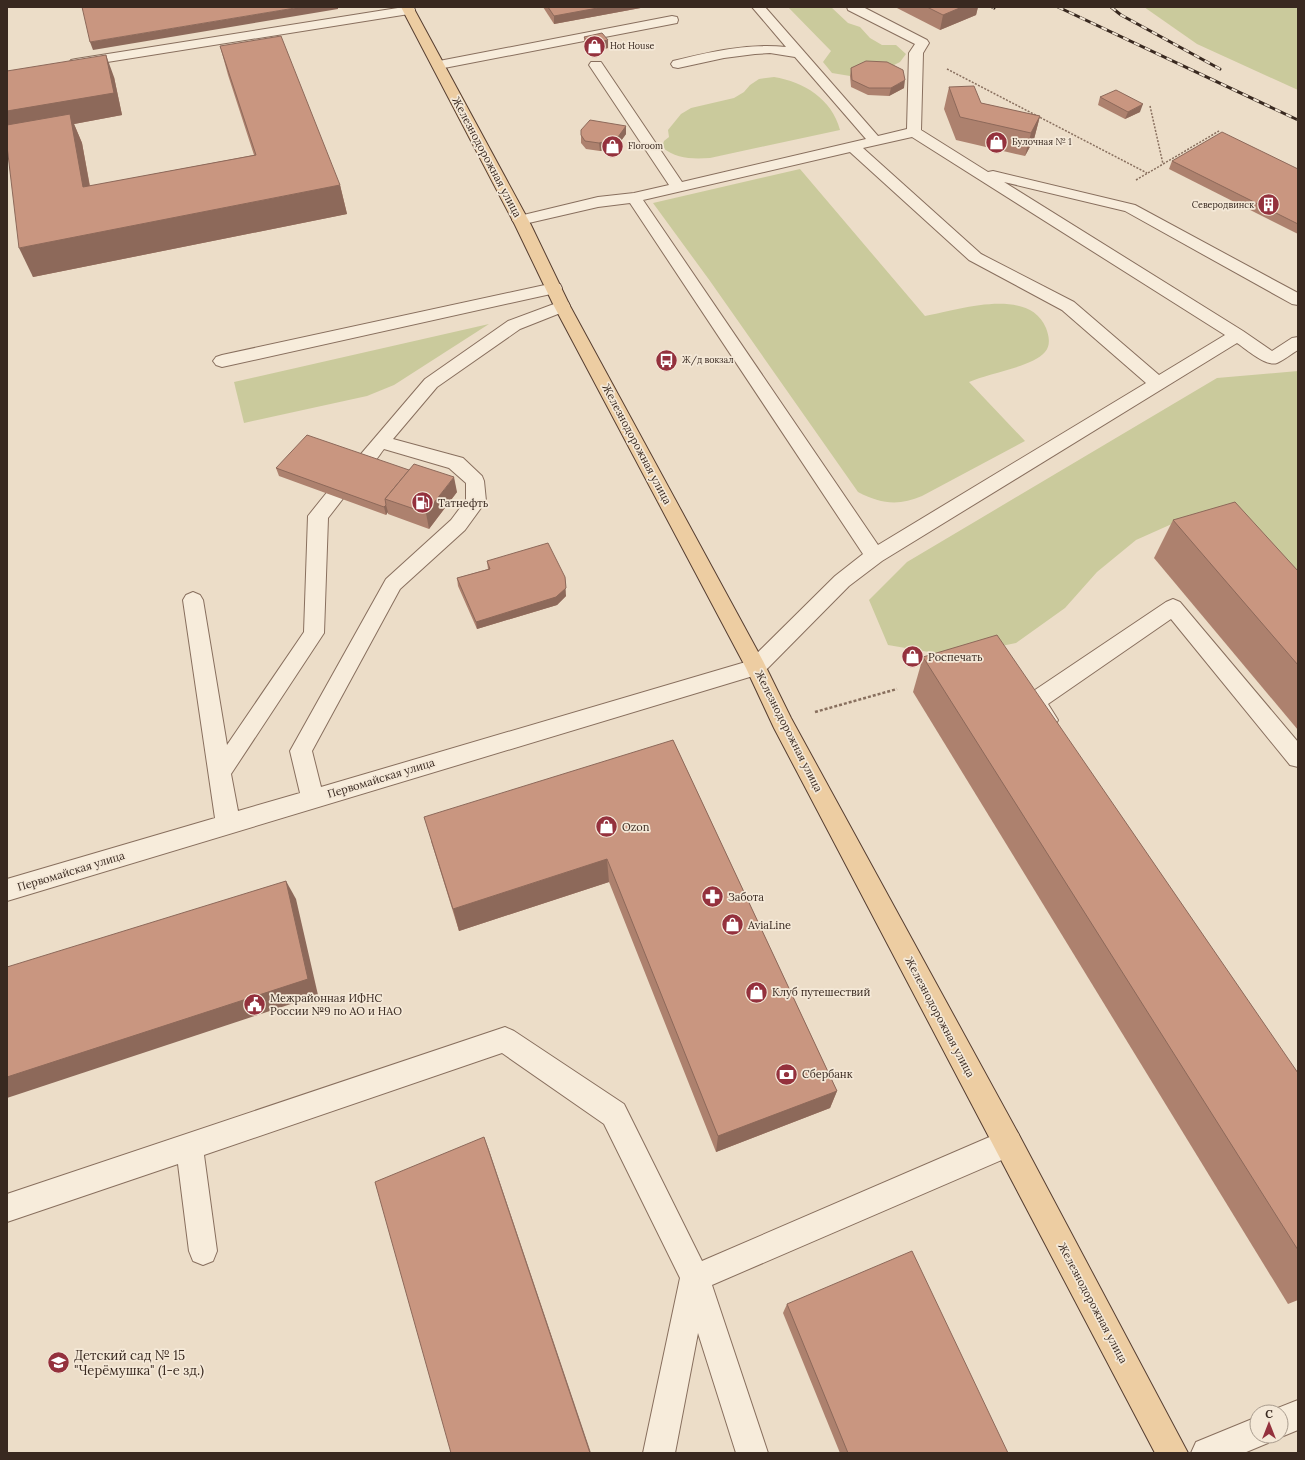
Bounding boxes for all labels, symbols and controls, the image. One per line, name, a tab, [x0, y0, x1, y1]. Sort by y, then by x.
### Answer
shop icon: Hot House	[582, 33, 608, 59]
place label: Hot House	[610, 40, 655, 51]
street label: Железнодорожная улица	[449, 94, 525, 220]
shop icon: Булочная № 1	[983, 129, 1009, 155]
shop icon: Floroom	[600, 133, 626, 159]
place label: Булочная № 1	[1012, 136, 1072, 147]
place label: Floroom	[628, 140, 663, 151]
building icon: Северодвинск	[1256, 192, 1282, 218]
place label: Северодвинск	[1192, 199, 1254, 210]
bus stop icon: Ж/д вокзал	[654, 347, 680, 373]
place label: Ж/д вокзал	[682, 354, 733, 366]
street label: Железнодорожная улица	[599, 381, 675, 507]
fuel station icon: Татнефть	[410, 490, 436, 516]
place label: Татнефть	[438, 496, 489, 510]
shop icon: Роспечать	[899, 644, 925, 670]
place label: Роспечать	[928, 650, 983, 664]
street label: Железнодорожная улица	[752, 668, 826, 794]
street label: Первомайская улица	[326, 755, 437, 801]
shop icon: Ozon	[594, 814, 620, 840]
place label: Ozon	[622, 820, 650, 834]
street label: Первомайская улица	[16, 848, 127, 894]
pharmacy icon: Забота	[699, 884, 725, 910]
place label: Забота	[728, 890, 764, 904]
shop icon: AviaLine	[719, 912, 745, 938]
place label: AviaLine	[747, 918, 791, 932]
street label: Железнодорожная улица	[902, 954, 978, 1080]
shop icon: Клуб путешествий	[744, 979, 770, 1005]
place label: Клуб путешествий	[772, 985, 871, 999]
public building icon: Межрайонная ИФНС России №9 по АО и НАО	[242, 991, 268, 1017]
place label: Межрайонная ИФНС России №9 по АО и НАО	[270, 991, 402, 1018]
bank icon: Сбербанк	[773, 1061, 799, 1087]
place label: Сбербанк	[802, 1067, 853, 1081]
street label: Железнодорожная улица	[1055, 1240, 1131, 1366]
place label: Детский сад № 15 "Черёмушка" (1-е зд.)	[74, 1347, 204, 1379]
school or university icon: Детский сад № 15 "Черёмушка" (1-е зд.)	[46, 1349, 72, 1375]
north arrow	[1249, 1404, 1289, 1444]
text: С	[1265, 1407, 1273, 1421]

